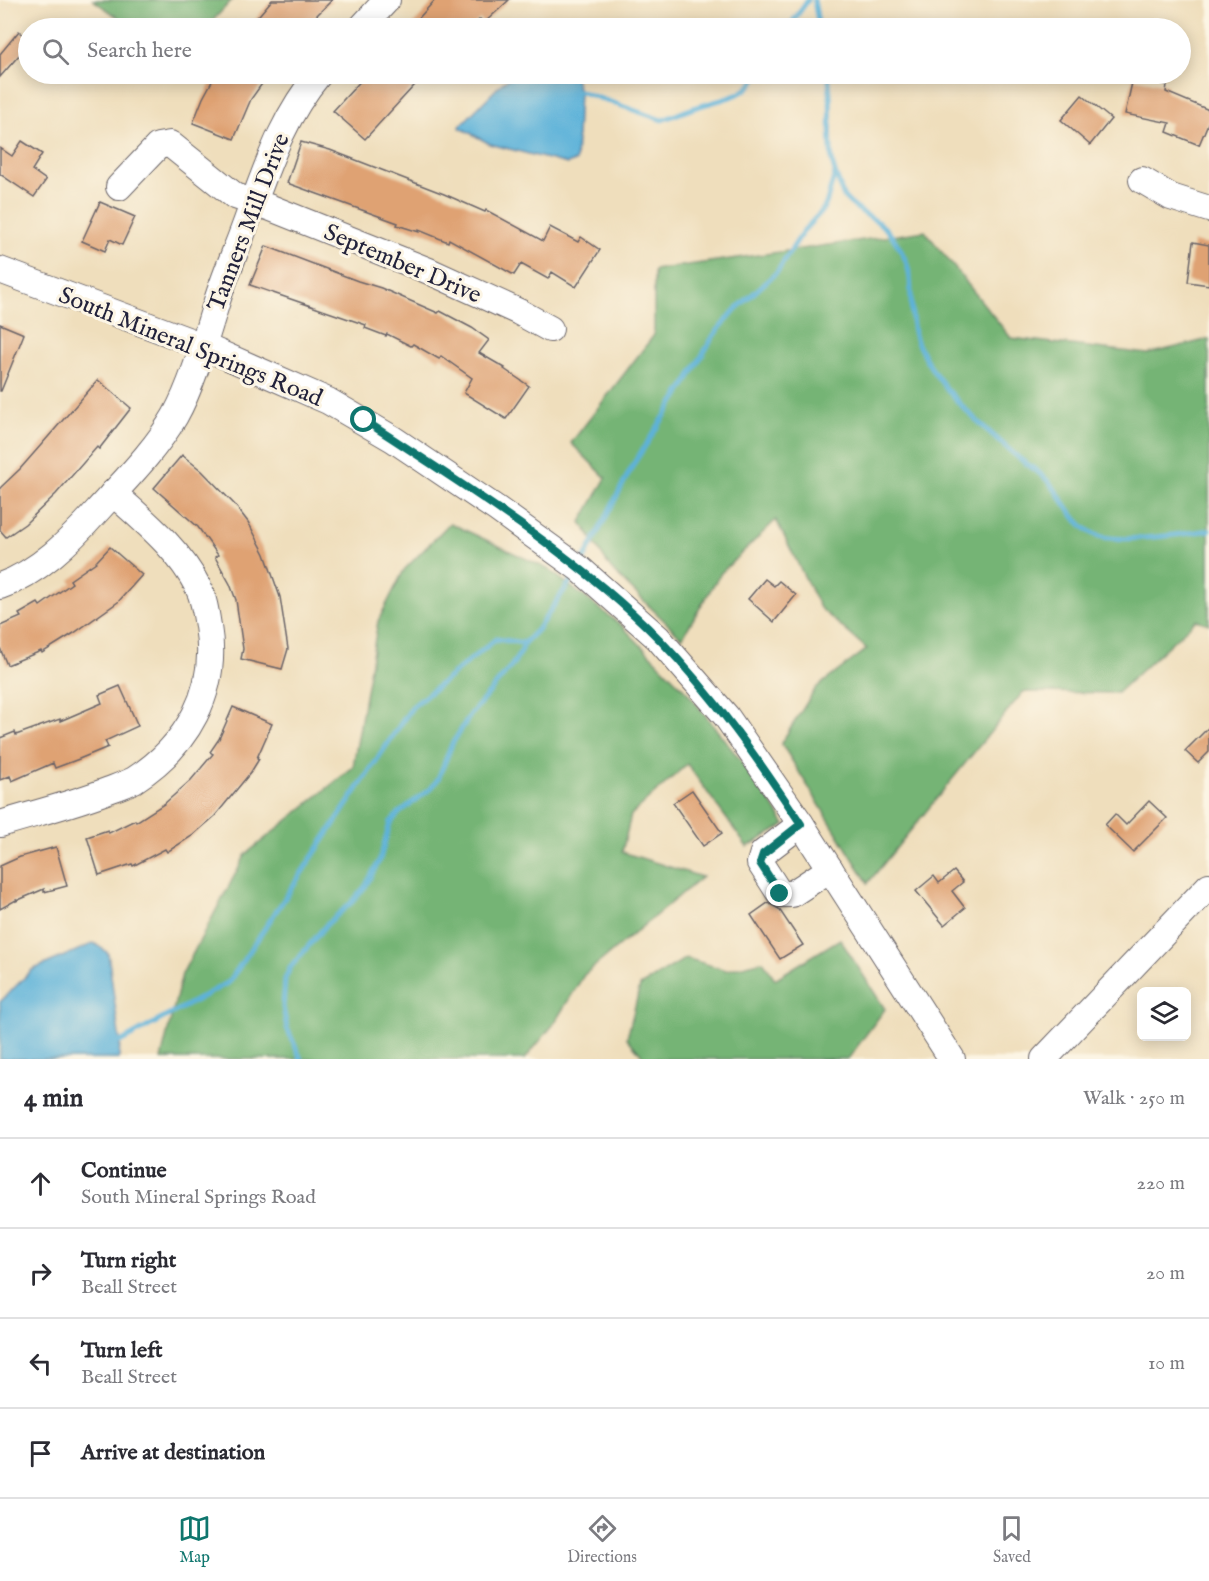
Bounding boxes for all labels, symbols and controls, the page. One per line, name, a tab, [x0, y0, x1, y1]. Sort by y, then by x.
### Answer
search box	[18, 18, 1191, 84]
icon: search	[39, 35, 72, 68]
text: Search here	[87, 37, 192, 65]
street label: Tanners Mill Drive	[201, 129, 298, 316]
street label: September Drive	[319, 217, 486, 311]
street label: South Mineral Springs Road	[54, 280, 327, 415]
route start	[350, 406, 376, 432]
route end	[766, 880, 792, 906]
map controls	[1137, 987, 1191, 1041]
button: layers	[1137, 987, 1191, 1041]
text: 4 min	[24, 1082, 83, 1115]
text: Walk · 250 m	[1083, 1086, 1185, 1111]
text: Continue	[81, 1157, 167, 1185]
icon: ahead	[24, 1167, 57, 1200]
text: 220 m	[1137, 1171, 1185, 1196]
text: South Mineral Springs Road	[81, 1185, 316, 1210]
text: Turn right	[81, 1247, 176, 1275]
icon: right	[24, 1257, 57, 1290]
text: 20 m	[1146, 1261, 1185, 1286]
text: Beall Street	[81, 1275, 177, 1300]
text: Turn left	[81, 1337, 163, 1365]
icon: left	[24, 1347, 57, 1380]
text: 10 m	[1148, 1351, 1185, 1376]
text: Beall Street	[81, 1365, 177, 1390]
icon: arrive	[24, 1437, 57, 1470]
text: Arrive at destination	[81, 1439, 265, 1467]
tab: Map	[178, 1512, 211, 1568]
tab: Directions	[567, 1512, 637, 1568]
tab: Saved	[993, 1512, 1031, 1568]

